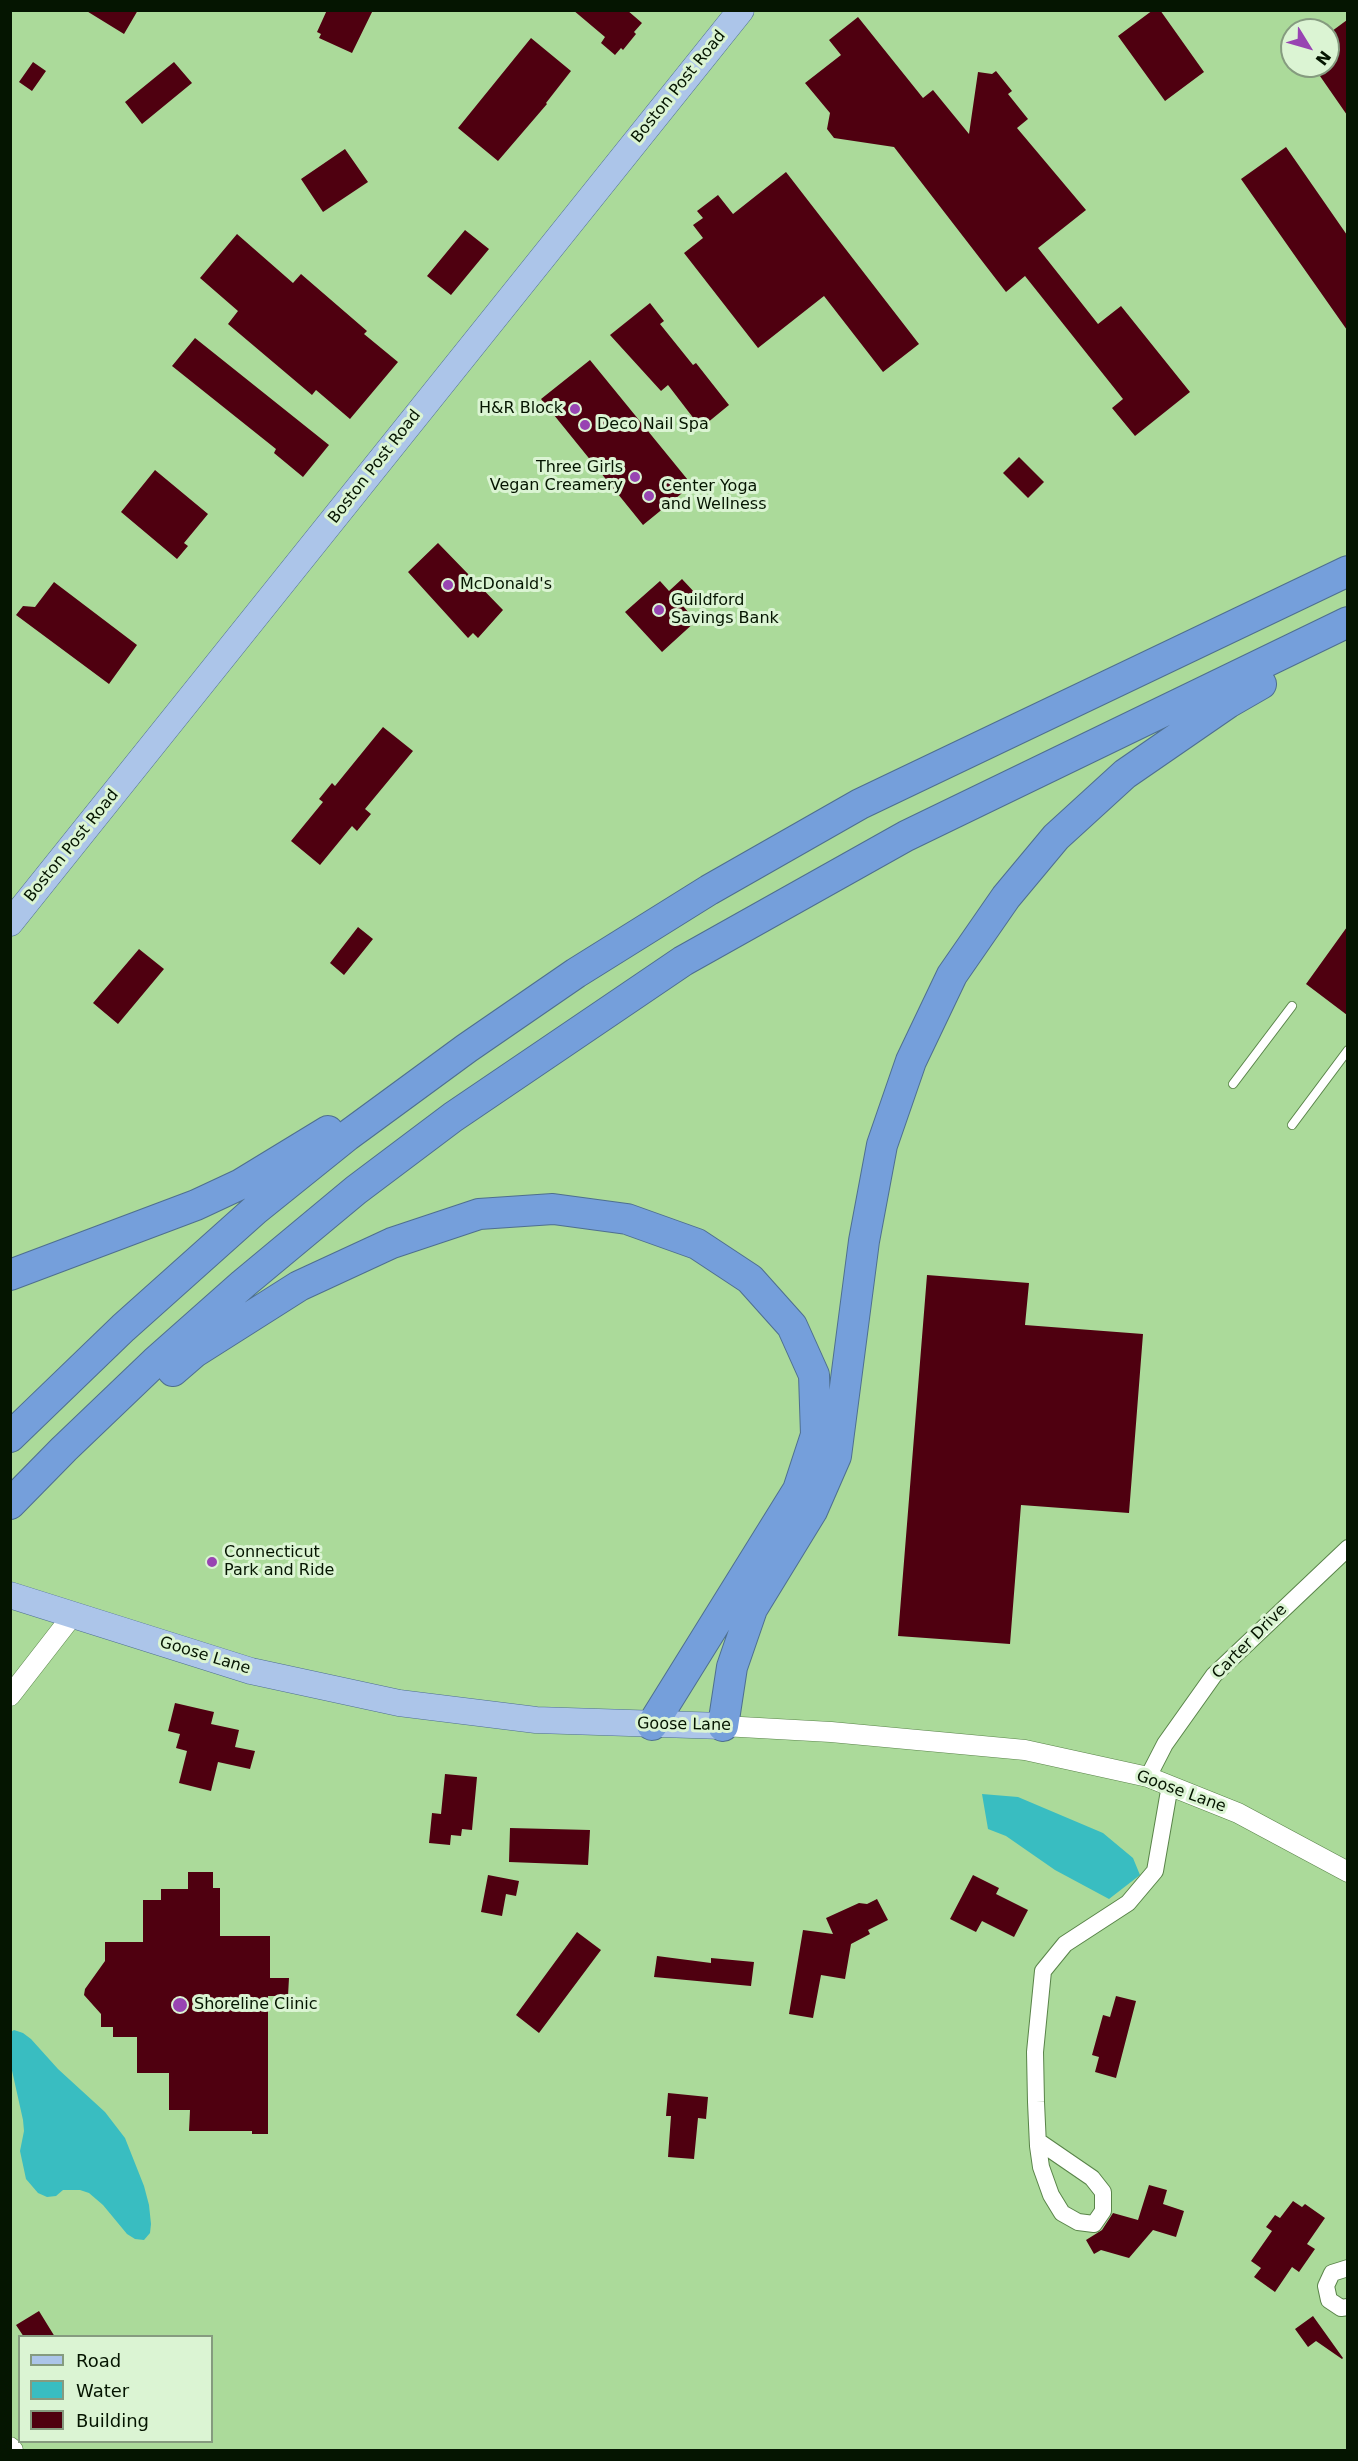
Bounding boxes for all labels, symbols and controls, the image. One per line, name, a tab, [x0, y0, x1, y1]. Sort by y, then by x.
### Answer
north arrow	[1280, 18, 1340, 78]
street label: Boston Post Road	[628, 27, 730, 147]
text: N	[1312, 47, 1335, 69]
place label: H&R Block	[479, 399, 563, 419]
marker: H&R Block	[568, 402, 582, 416]
street label: Boston Post Road	[325, 406, 425, 528]
place label: Deco Nail Spa	[597, 415, 709, 435]
marker: Deco Nail Spa	[578, 418, 592, 432]
place label: Three Girls Vegan Creamery	[490, 458, 623, 496]
marker: Three Girls Vegan Creamery	[628, 470, 642, 484]
place label: Center Yoga and Wellness	[661, 477, 766, 515]
marker: Center Yoga and Wellness	[642, 489, 656, 503]
place label: McDonald's	[460, 575, 552, 595]
marker: McDonald's	[441, 578, 455, 592]
place label: Guildford Savings Bank	[671, 591, 779, 629]
marker: Guildford Savings Bank	[652, 603, 666, 617]
street label: Boston Post Road	[21, 786, 123, 906]
place label: Connecticut Park and Ride	[224, 1543, 334, 1581]
marker: Connecticut Park and Ride	[205, 1555, 219, 1569]
street label: Carter Drive	[1209, 1601, 1291, 1683]
street label: Goose Lane	[157, 1633, 253, 1679]
street label: Goose Lane	[637, 1715, 731, 1735]
street label: Goose Lane	[1134, 1767, 1228, 1817]
place label: Shoreline Clinic	[194, 1995, 318, 2015]
marker: Shoreline Clinic	[171, 1996, 189, 2014]
legend	[18, 2335, 213, 2443]
text: Road	[76, 2350, 121, 2371]
text: Water	[76, 2380, 129, 2401]
text: Building	[76, 2410, 149, 2431]

